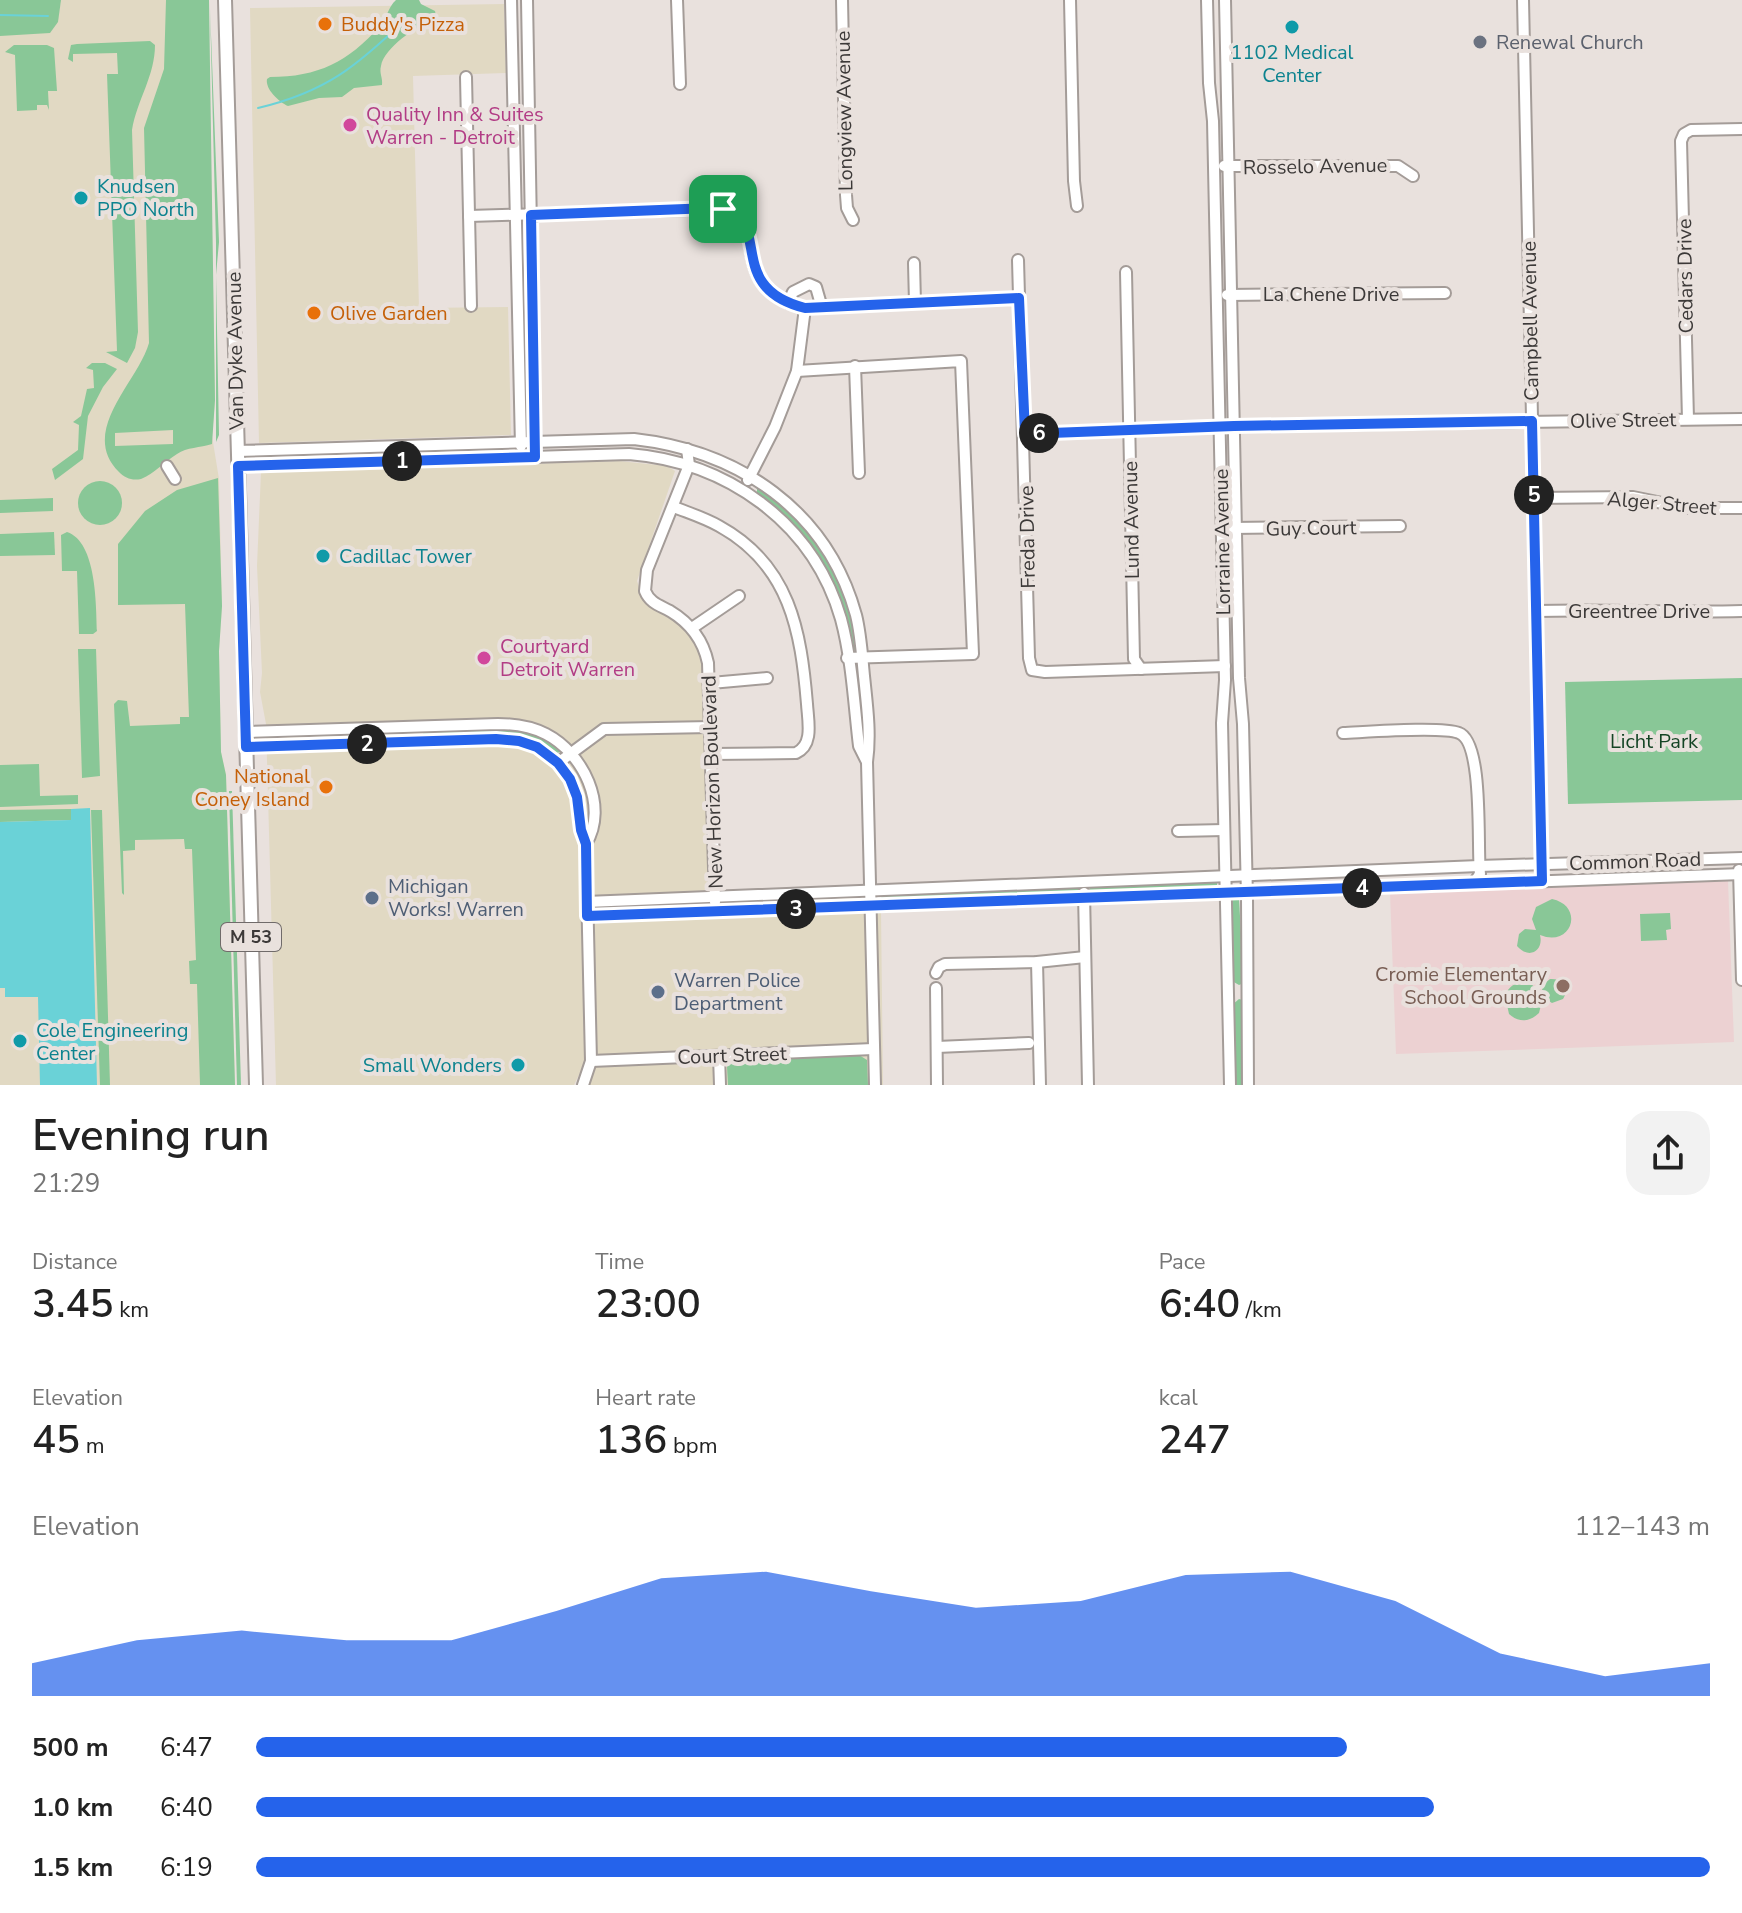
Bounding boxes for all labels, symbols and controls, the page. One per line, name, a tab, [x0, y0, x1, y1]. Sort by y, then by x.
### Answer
place label: Buddy's Pizza	[341, 11, 465, 38]
marker: Buddy's Pizza	[316, 15, 334, 33]
marker: 1102 Medical Center	[1283, 18, 1301, 36]
place label: Renewal Church	[1496, 29, 1644, 56]
street label: Longview Avenue	[830, 31, 859, 191]
marker: Renewal Church	[1471, 33, 1489, 51]
place label: 1102 Medical Center	[1231, 39, 1354, 89]
place label: Quality Inn & Suites Warren - Detroit	[366, 101, 544, 151]
marker: Quality Inn & Suites Warren - Detroit	[341, 116, 359, 134]
street label: Rosselo Avenue	[1243, 152, 1387, 181]
place label: Knudsen PPO North	[97, 173, 195, 223]
pin	[689, 175, 757, 243]
icon: arrive	[701, 187, 745, 231]
marker: Knudsen PPO North	[72, 189, 90, 207]
street label: Cedars Drive	[1671, 218, 1700, 334]
street label: Campbell Avenue	[1516, 241, 1545, 401]
street label: Van Dyke Avenue	[221, 272, 250, 431]
street label: La Chene Drive	[1263, 281, 1399, 308]
place label: Olive Garden	[330, 300, 448, 327]
marker: Olive Garden	[305, 304, 323, 322]
street label: Olive Street	[1570, 406, 1677, 435]
pin: 6	[1019, 413, 1059, 453]
text: 6	[1032, 418, 1046, 448]
pin: 1	[382, 441, 422, 481]
text: 1	[395, 446, 409, 476]
street label: Lund Avenue	[1117, 461, 1146, 579]
street label: Lorraine Avenue	[1208, 468, 1237, 615]
pin: 5	[1514, 475, 1554, 515]
text: 5	[1527, 480, 1541, 510]
street label: Freda Drive	[1013, 485, 1042, 589]
street label: Alger Street	[1606, 485, 1719, 522]
street label: Guy Court	[1265, 514, 1358, 543]
place label: Cadillac Tower	[339, 543, 472, 570]
marker: Cadillac Tower	[314, 547, 332, 565]
street label: Greentree Drive	[1568, 598, 1710, 625]
place label: Courtyard Detroit Warren	[500, 633, 635, 683]
marker: Courtyard Detroit Warren	[475, 649, 493, 667]
street label: New Horizon Boulevard	[695, 675, 730, 889]
pin: 2	[347, 724, 387, 764]
park label: Licht Park	[1610, 728, 1699, 755]
text: 2	[360, 729, 374, 759]
place label: National Coney Island	[195, 763, 310, 813]
marker: National Coney Island	[317, 778, 335, 796]
street label: Common Road	[1568, 846, 1702, 877]
pin: 4	[1342, 868, 1382, 908]
place label: Michigan Works! Warren	[388, 873, 524, 923]
text: 4	[1355, 873, 1369, 903]
marker: Michigan Works! Warren	[363, 889, 381, 907]
pin: 3	[776, 889, 816, 929]
text: 3	[789, 894, 803, 924]
road number: M 53	[221, 923, 281, 951]
place label: Cromie Elementary School Grounds	[1375, 961, 1548, 1011]
place label: Warren Police Department	[674, 967, 800, 1017]
marker: Cromie Elementary School Grounds	[1554, 977, 1572, 995]
marker: Warren Police Department	[649, 983, 667, 1001]
place label: Cole Engineering Center	[36, 1017, 188, 1067]
marker: Cole Engineering Center	[11, 1032, 29, 1050]
street label: Court Street	[677, 1040, 788, 1071]
place label: Small Wonders	[363, 1052, 502, 1079]
marker: Small Wonders	[509, 1056, 527, 1074]
text: Evening run	[32, 1106, 270, 1166]
button: share	[1626, 1111, 1710, 1195]
text: 21:29	[32, 1166, 100, 1201]
text: Distance	[32, 1247, 117, 1277]
text: Time	[595, 1247, 644, 1277]
text: Pace	[1159, 1247, 1205, 1277]
text: 3.45	[32, 1277, 113, 1331]
text: 23:00	[595, 1277, 701, 1331]
text: 6:40	[1159, 1277, 1240, 1331]
text: km	[113, 1295, 149, 1325]
text: /km	[1240, 1295, 1282, 1325]
text: Elevation	[32, 1383, 123, 1413]
text: Heart rate	[595, 1383, 696, 1413]
text: kcal	[1159, 1383, 1198, 1413]
text: 45	[32, 1413, 80, 1467]
text: 136	[595, 1413, 667, 1467]
text: 247	[1159, 1413, 1231, 1467]
text: m	[80, 1431, 105, 1461]
text: bpm	[667, 1431, 717, 1461]
text: Elevation	[32, 1509, 140, 1544]
text: 112–143 m	[1574, 1509, 1710, 1544]
text: 500 m	[32, 1730, 109, 1765]
text: 6:47	[160, 1730, 213, 1765]
text: 1.0 km	[32, 1790, 113, 1825]
text: 6:40	[160, 1790, 213, 1825]
text: 1.5 km	[32, 1850, 113, 1885]
text: 6:19	[160, 1850, 213, 1885]

